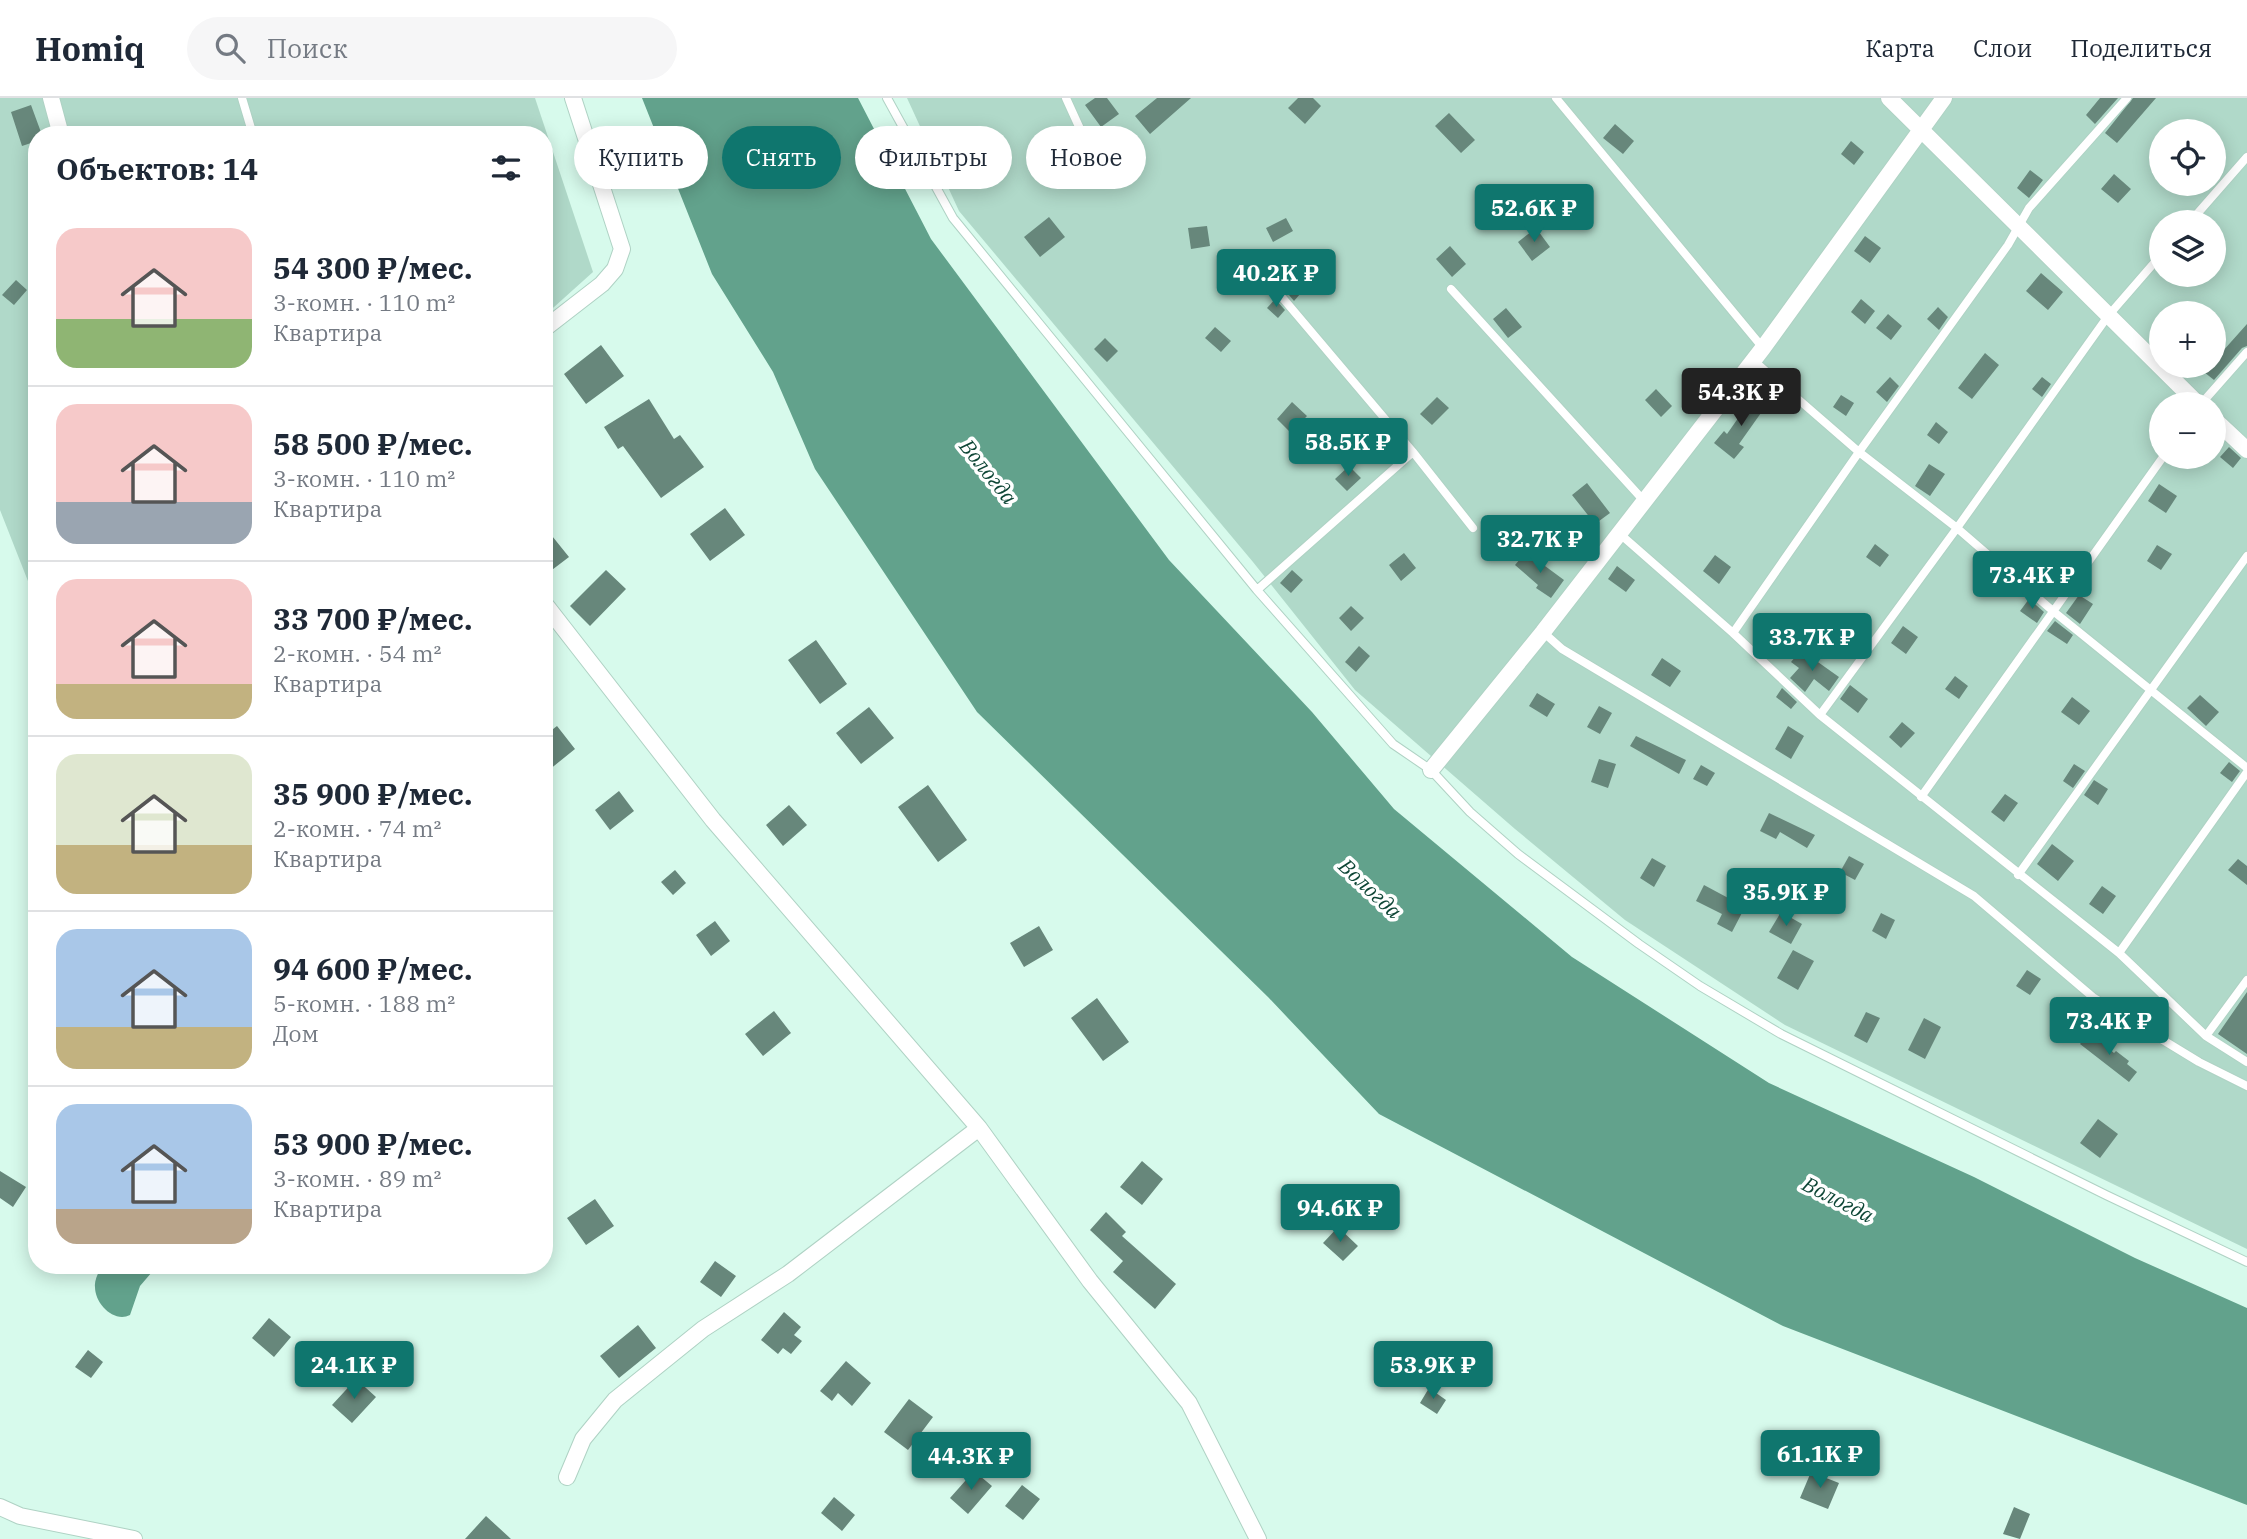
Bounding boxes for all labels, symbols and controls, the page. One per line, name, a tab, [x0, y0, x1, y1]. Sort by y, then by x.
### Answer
search box	[187, 17, 677, 80]
text: Homiq	[35, 27, 145, 70]
icon: search	[211, 29, 249, 67]
text: Поиск	[267, 31, 348, 65]
text: Карта	[1865, 32, 1935, 64]
text: Слои	[1973, 32, 2032, 64]
text: Поделиться	[2070, 32, 2212, 64]
map controls	[2149, 119, 2226, 469]
button: locate	[2149, 119, 2226, 196]
chip: Купить	[574, 126, 708, 189]
chip: Снять	[722, 126, 841, 189]
chip: Фильтры	[855, 126, 1012, 189]
chip: Новое	[1026, 126, 1146, 189]
text: Объектов: 14	[56, 149, 258, 188]
icon: filters	[487, 149, 525, 187]
pin: 52.6K ₽	[1469, 184, 1599, 244]
text: 52.6K ₽	[1491, 192, 1577, 222]
button: layers	[2149, 210, 2226, 287]
text: 54 300 ₽/мес.	[273, 248, 472, 287]
pin: 40.2K ₽	[1211, 250, 1341, 309]
icon: home	[112, 256, 196, 340]
text: 40.2K ₽	[1233, 257, 1319, 287]
text: 3-комн. · 110 m²	[273, 287, 455, 317]
button: +	[2149, 301, 2226, 378]
text: Квартира	[273, 317, 382, 347]
pin: 54.3K ₽	[1676, 368, 1806, 428]
text: 54.3K ₽	[1698, 376, 1784, 406]
button: −	[2149, 392, 2226, 469]
pin: 58.5K ₽	[1283, 418, 1413, 478]
text: 58 500 ₽/мес.	[273, 424, 472, 463]
text: 58.5K ₽	[1305, 426, 1391, 456]
icon: home	[112, 432, 196, 516]
water label: Вологда	[953, 432, 1024, 510]
text: 3-комн. · 110 m²	[273, 463, 455, 493]
text: Квартира	[273, 493, 382, 523]
pin: 32.7K ₽	[1475, 516, 1605, 575]
text: 32.7K ₽	[1497, 523, 1583, 553]
pin: 73.4K ₽	[1967, 552, 2097, 611]
text: 73.4K ₽	[1989, 559, 2075, 589]
text: 33 700 ₽/мес.	[273, 599, 472, 638]
icon: home	[112, 607, 196, 691]
pin: 33.7K ₽	[1747, 614, 1877, 673]
text: 33.7K ₽	[1769, 621, 1855, 651]
text: 2-комн. · 54 m²	[273, 638, 442, 668]
text: Квартира	[273, 668, 382, 698]
text: 35 900 ₽/мес.	[273, 774, 472, 813]
icon: home	[112, 782, 196, 866]
text: 2-комн. · 74 m²	[273, 813, 442, 843]
text: Квартира	[273, 843, 382, 873]
water label: Вологда	[1333, 851, 1409, 925]
pin: 35.9K ₽	[1721, 868, 1851, 928]
text: 35.9K ₽	[1743, 876, 1829, 906]
text: 94 600 ₽/мес.	[273, 949, 472, 988]
icon: home	[112, 957, 196, 1041]
text: 5-комн. · 188 m²	[273, 988, 455, 1018]
pin: 73.4K ₽	[2044, 998, 2174, 1057]
text: 73.4K ₽	[2066, 1005, 2152, 1035]
text: Дом	[273, 1018, 319, 1048]
text: 53 900 ₽/мес.	[273, 1124, 472, 1163]
icon: home	[112, 1132, 196, 1216]
text: 3-комн. · 89 m²	[273, 1163, 442, 1193]
water label: Вологда	[1797, 1169, 1879, 1229]
pin: 94.6K ₽	[1275, 1184, 1405, 1244]
text: 94.6K ₽	[1297, 1192, 1383, 1222]
text: Квартира	[273, 1193, 382, 1223]
pin: 24.1K ₽	[289, 1342, 419, 1401]
pin: 53.9K ₽	[1368, 1342, 1498, 1401]
text: 24.1K ₽	[311, 1349, 397, 1379]
text: 53.9K ₽	[1390, 1349, 1476, 1379]
pin: 61.1K ₽	[1755, 1430, 1885, 1490]
pin: 44.3K ₽	[906, 1432, 1036, 1492]
text: 61.1K ₽	[1777, 1438, 1863, 1468]
text: 44.3K ₽	[928, 1440, 1014, 1470]

